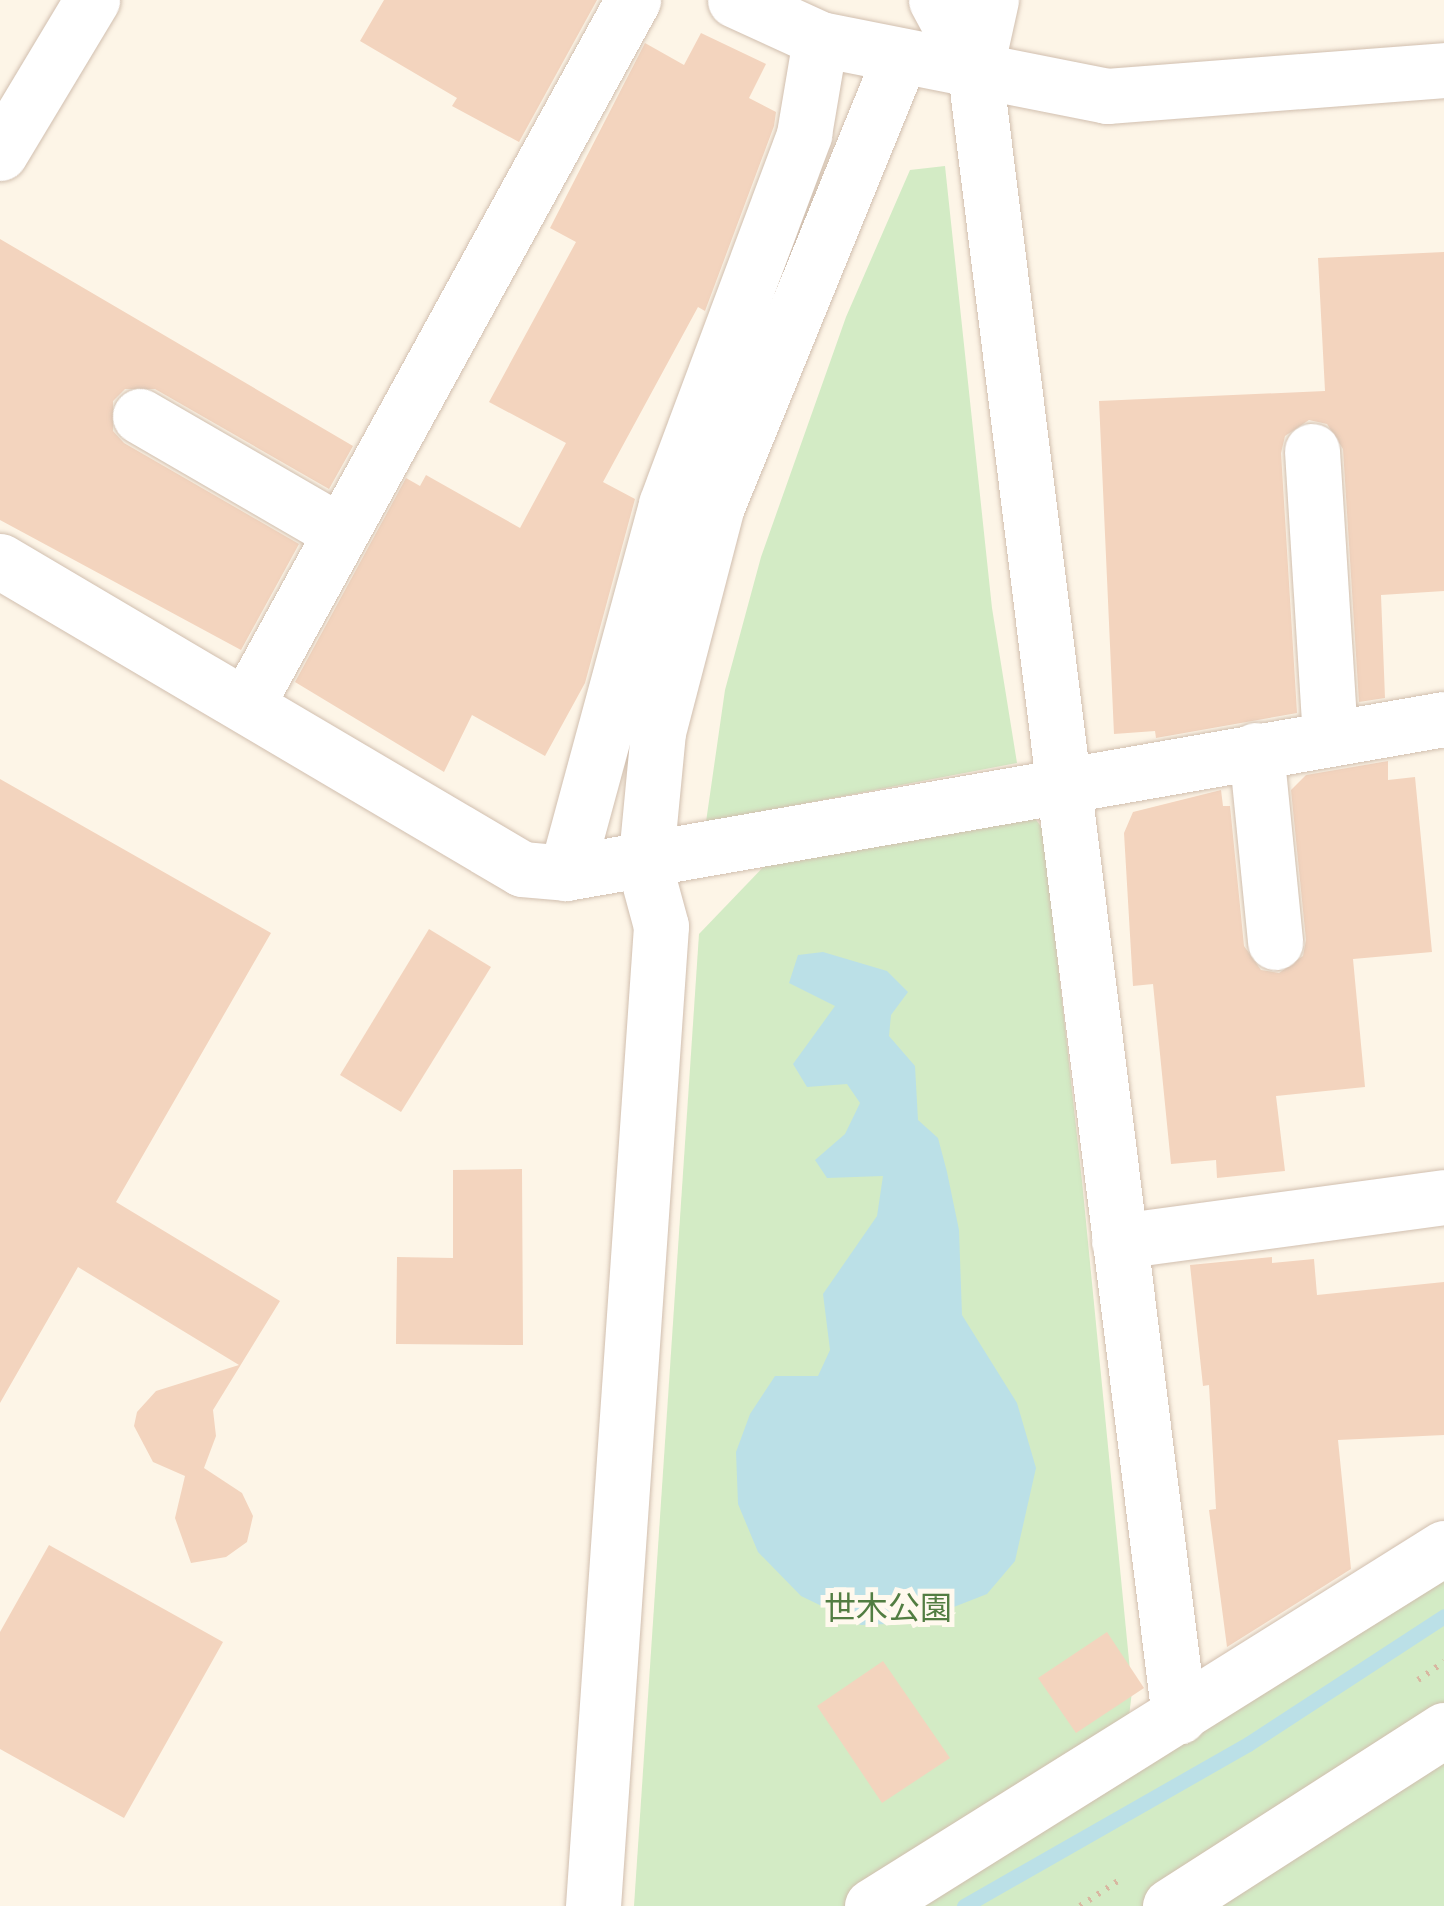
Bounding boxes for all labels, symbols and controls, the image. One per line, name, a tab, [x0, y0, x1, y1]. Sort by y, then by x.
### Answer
park label: 世木公園	[824, 1588, 952, 1626]

